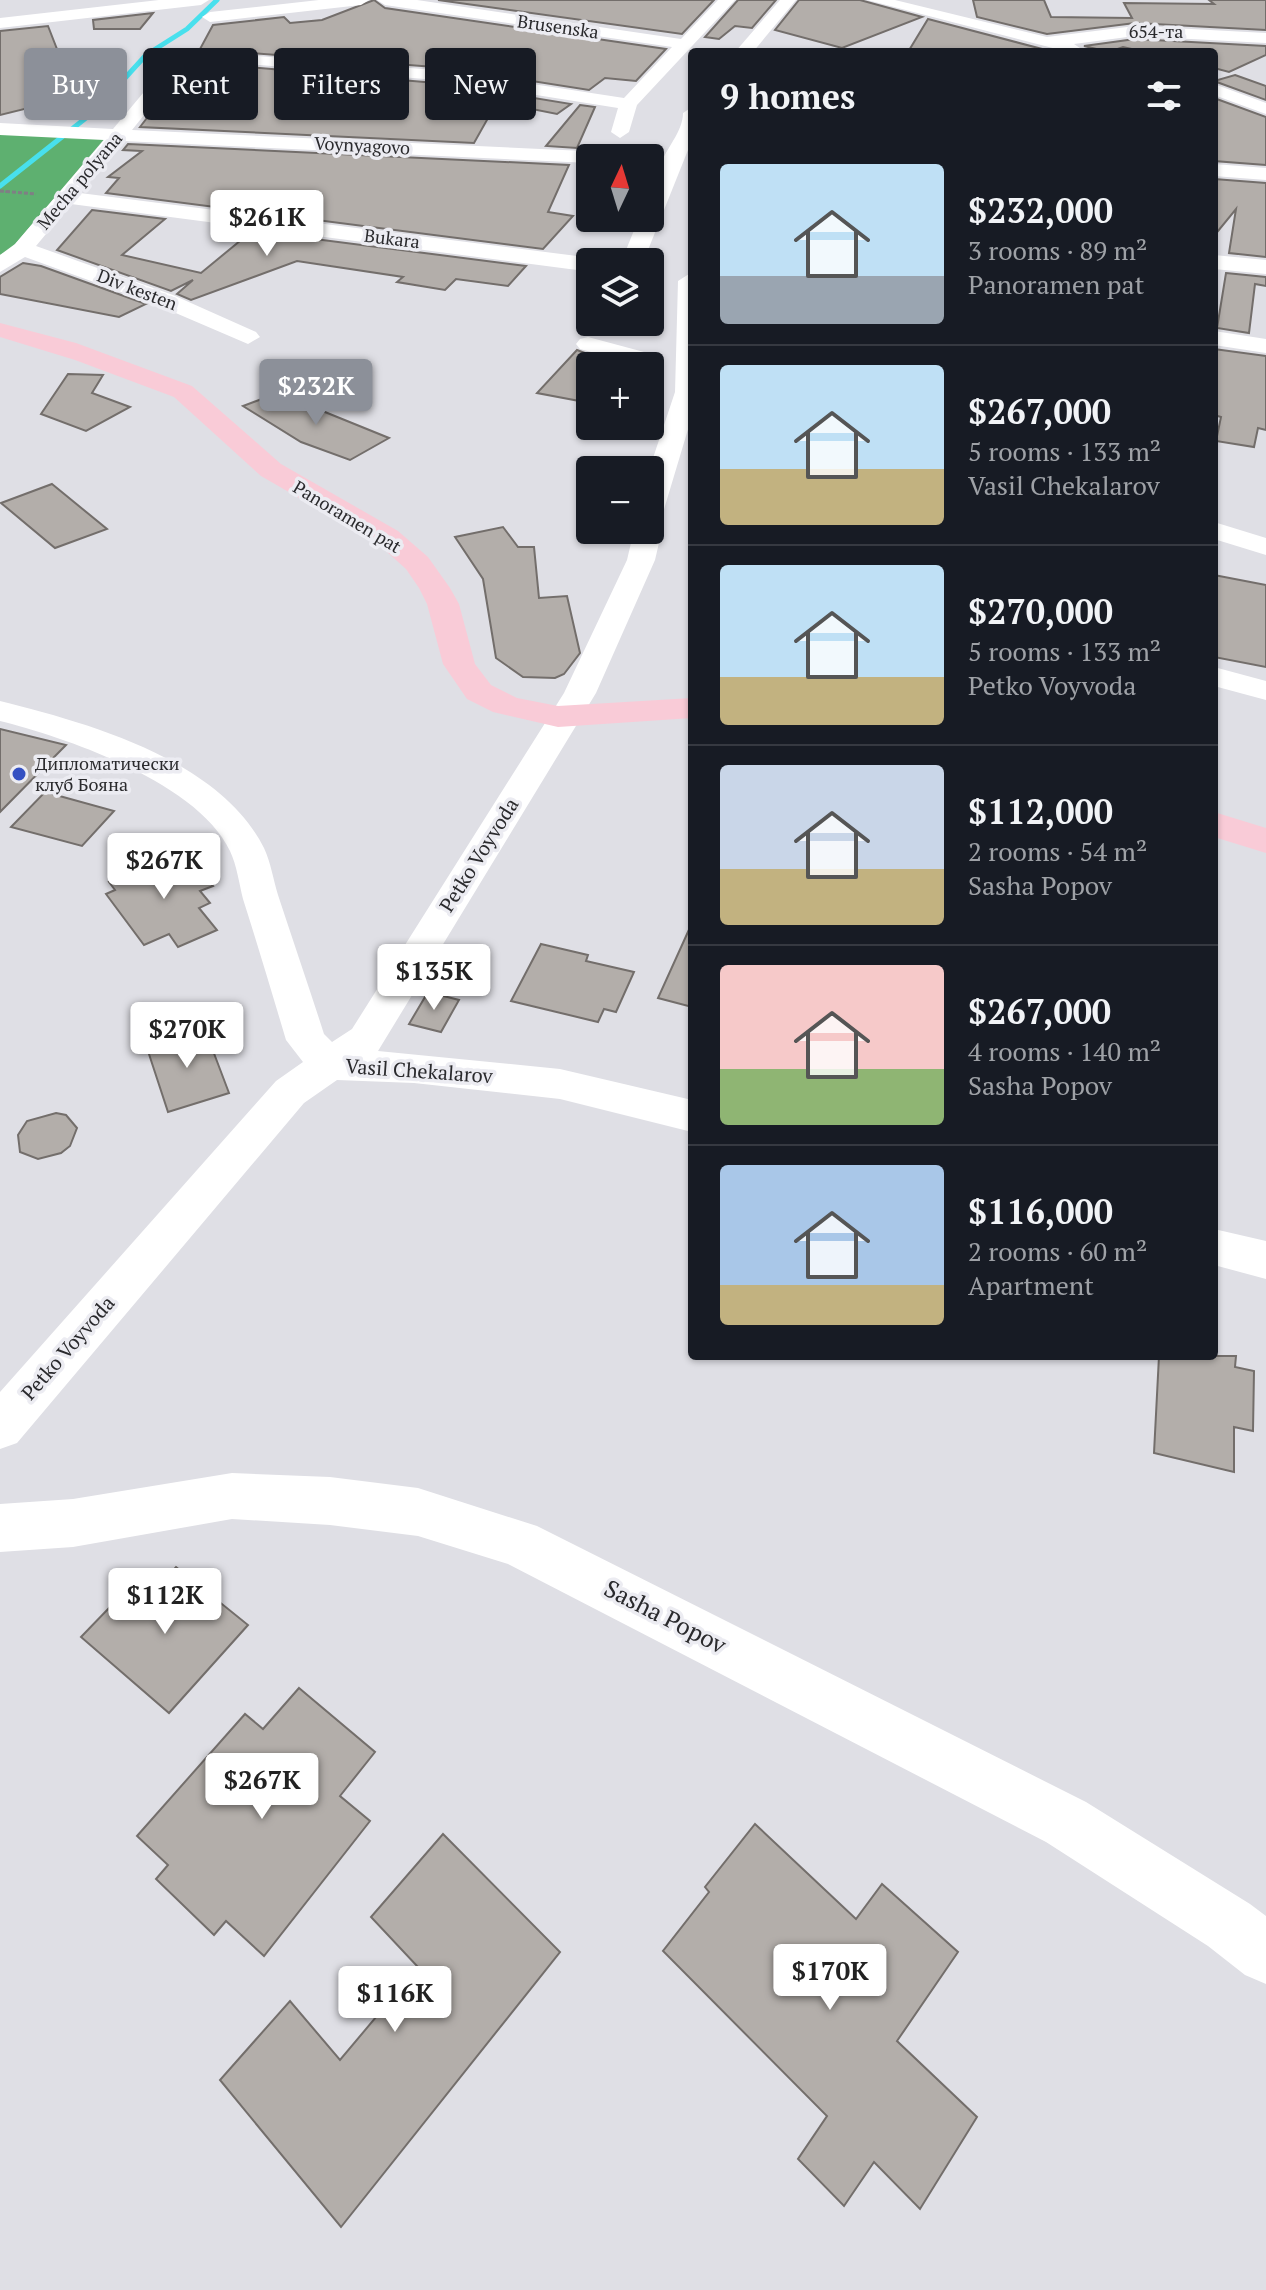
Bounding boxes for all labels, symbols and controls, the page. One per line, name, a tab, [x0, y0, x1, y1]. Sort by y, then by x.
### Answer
street label: Brusenska	[516, 8, 600, 44]
street label: 654-та	[1129, 19, 1183, 43]
chip: Buy	[24, 48, 127, 120]
chip: Rent	[143, 48, 258, 120]
chip: Filters	[274, 48, 409, 120]
chip: New	[425, 48, 536, 120]
text: 9 homes	[720, 74, 855, 119]
icon: filters	[1142, 74, 1186, 118]
street label: Mecha polyana	[31, 126, 127, 234]
street label: Voynyagovo	[313, 131, 411, 160]
north arrow	[576, 144, 664, 232]
map controls	[576, 144, 664, 544]
text: $232,000	[968, 188, 1113, 233]
pin: $261K	[211, 190, 323, 258]
icon: home	[784, 196, 880, 292]
text: $261K	[228, 199, 306, 233]
street label: Bukara	[363, 223, 421, 253]
text: 3 rooms · 89 m²	[968, 233, 1147, 267]
button: layers	[576, 248, 664, 336]
street label: Div kesten	[94, 263, 181, 315]
text: Panoramen pat	[968, 267, 1144, 301]
button: +	[576, 352, 664, 440]
pin: $232K	[260, 359, 372, 427]
text: $232K	[277, 368, 355, 402]
text: $267,000	[968, 389, 1111, 434]
icon: home	[784, 397, 880, 493]
text: 5 rooms · 133 m²	[968, 434, 1161, 468]
button: −	[576, 456, 664, 544]
text: Vasil Chekalarov	[968, 468, 1160, 502]
street label: Panoramen pat	[289, 474, 406, 558]
text: $270,000	[968, 589, 1113, 634]
icon: home	[784, 597, 880, 693]
text: 5 rooms · 133 m²	[968, 634, 1161, 668]
text: Petko Voyvoda	[968, 668, 1136, 702]
place label: Дипломатически клуб Бояна	[35, 751, 180, 796]
marker: Дипломатически клуб Бояна	[10, 765, 28, 783]
text: $112,000	[968, 789, 1113, 834]
street label: Petko Voyvoda	[433, 793, 524, 917]
icon: home	[784, 797, 880, 893]
pin: $267K	[108, 833, 220, 901]
text: 2 rooms · 54 m²	[968, 834, 1147, 868]
text: $267K	[125, 842, 203, 876]
text: Sasha Popov	[968, 868, 1112, 902]
pin: $135K	[378, 944, 490, 1012]
text: $135K	[395, 953, 473, 987]
text: $267,000	[968, 989, 1111, 1034]
icon: home	[784, 997, 880, 1093]
pin: $270K	[131, 1002, 243, 1070]
text: $270K	[148, 1011, 226, 1045]
text: 4 rooms · 140 m²	[968, 1034, 1161, 1068]
street label: Vasil Chekalarov	[345, 1052, 494, 1089]
text: Sasha Popov	[968, 1068, 1112, 1102]
text: $116,000	[968, 1189, 1113, 1234]
icon: home	[784, 1197, 880, 1293]
text: 2 rooms · 60 m²	[968, 1234, 1147, 1268]
text: Apartment	[968, 1268, 1094, 1302]
street label: Petko Voyvoda	[15, 1290, 120, 1405]
pin: $112K	[109, 1568, 221, 1636]
street label: Sasha Popov	[599, 1572, 733, 1661]
text: $112K	[126, 1577, 204, 1611]
pin: $267K	[206, 1753, 318, 1821]
text: $267K	[223, 1762, 301, 1796]
pin: $170K	[774, 1944, 886, 2012]
text: $170K	[791, 1953, 869, 1987]
pin: $116K	[339, 1966, 451, 2034]
text: $116K	[356, 1975, 434, 2009]

